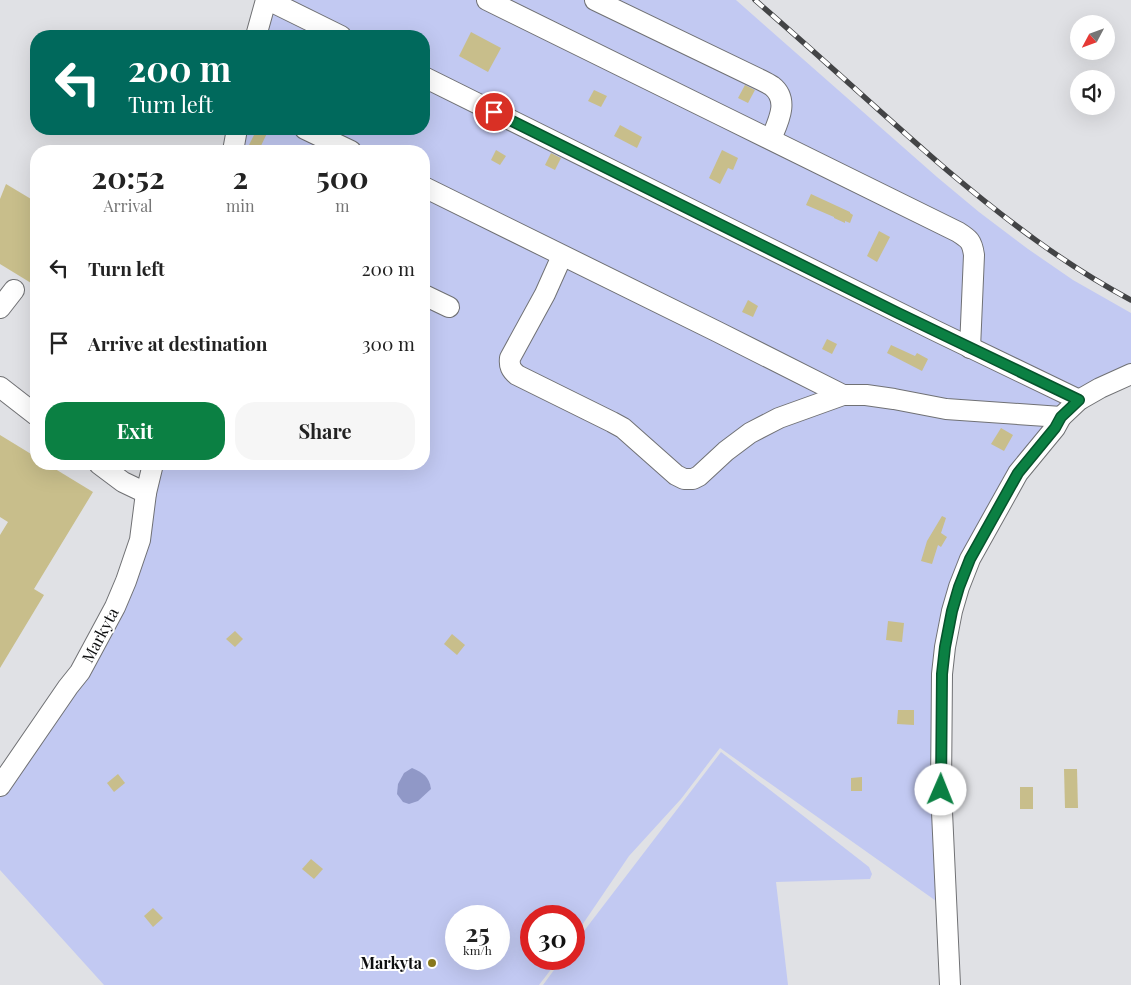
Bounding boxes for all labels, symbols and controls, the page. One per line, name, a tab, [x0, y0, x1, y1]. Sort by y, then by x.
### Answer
north arrow	[1070, 15, 1115, 60]
map controls	[1070, 15, 1115, 115]
text: 200 m	[128, 44, 231, 91]
icon: left	[45, 50, 110, 115]
button: sound	[1070, 70, 1115, 115]
text: Turn left	[128, 89, 213, 119]
pin	[473, 91, 515, 133]
icon: arrive	[480, 98, 508, 126]
text: 20:52	[91, 157, 165, 197]
text: 2	[232, 157, 248, 197]
text: 500	[316, 157, 369, 197]
text: Arrival	[103, 195, 153, 216]
text: min	[226, 195, 255, 216]
text: m	[335, 195, 349, 216]
icon: left	[45, 254, 73, 282]
text: Turn left	[88, 255, 165, 281]
text: 200 m	[361, 255, 415, 281]
icon: arrive	[45, 329, 73, 357]
text: Arrive at destination	[88, 330, 268, 356]
text: 300 m	[362, 330, 415, 356]
button: Exit	[45, 402, 225, 460]
button: Share	[235, 402, 415, 460]
street label: Markyta	[76, 604, 123, 666]
position arrow	[914, 763, 966, 815]
speed limit sign: 30	[520, 905, 585, 970]
text: 25	[465, 915, 490, 948]
text: km/h	[463, 942, 492, 958]
place label: Markyta	[360, 952, 423, 973]
marker: Markyta	[426, 957, 438, 969]

